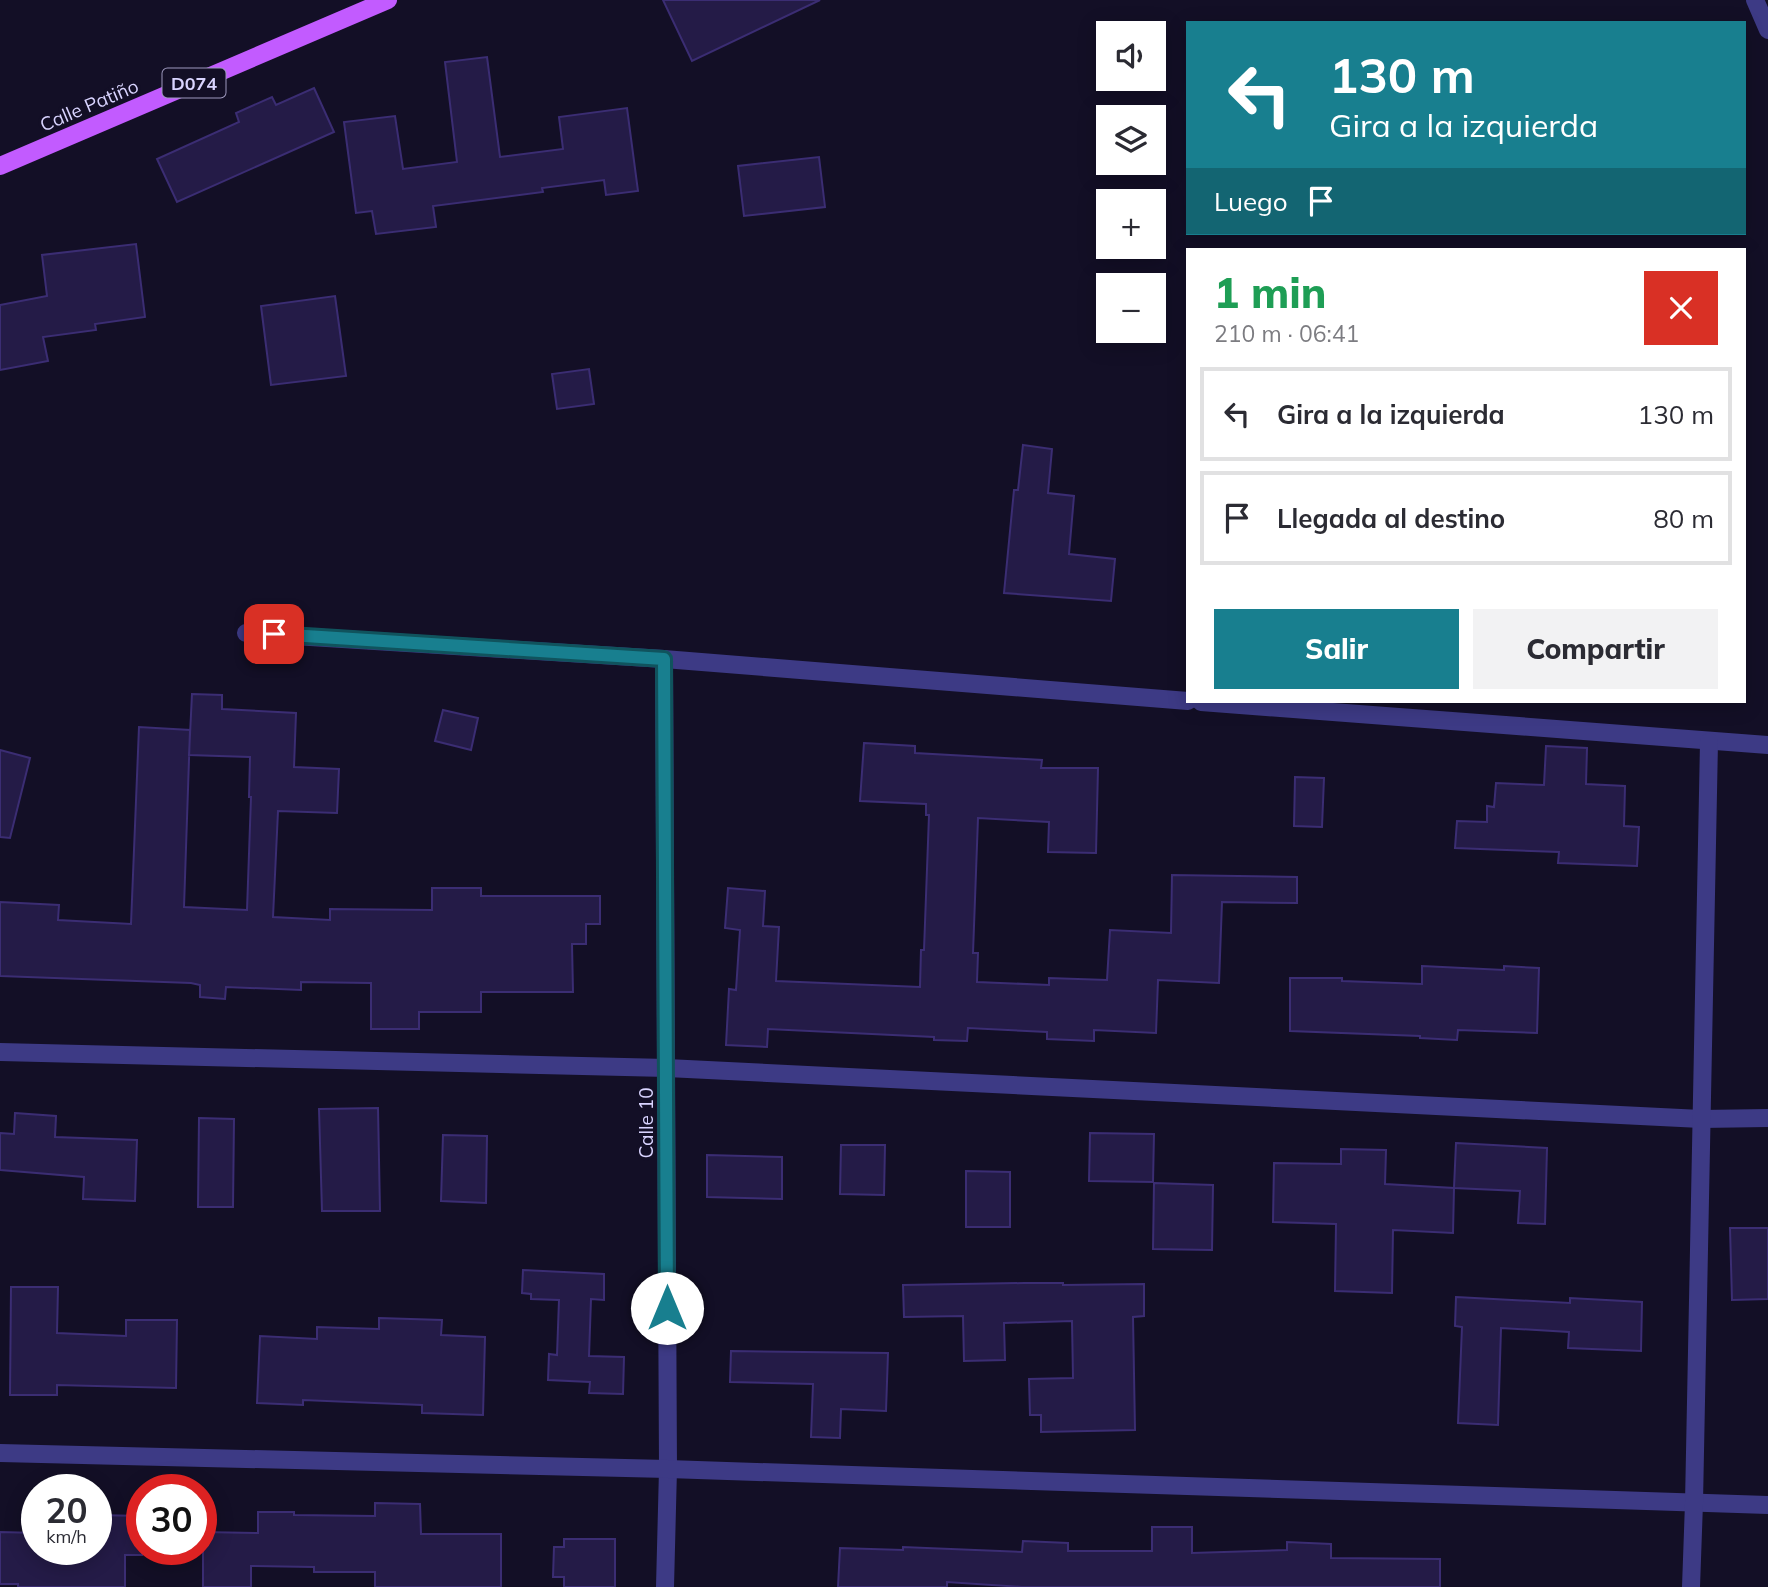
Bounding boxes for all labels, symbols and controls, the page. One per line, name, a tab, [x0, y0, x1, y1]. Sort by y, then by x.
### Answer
map controls	[1096, 21, 1166, 343]
button: sound	[1096, 21, 1166, 91]
text: 130 m	[1329, 44, 1475, 105]
icon: left	[1214, 49, 1305, 140]
road number: D074	[162, 68, 226, 98]
street label: Calle Patiño	[36, 73, 142, 137]
button: layers	[1096, 105, 1166, 175]
text: Gira a la izquierda	[1329, 105, 1598, 145]
icon: arrive	[1302, 182, 1340, 220]
text: Luego	[1214, 185, 1288, 218]
button: +	[1096, 189, 1166, 259]
text: 1 min	[1214, 266, 1327, 319]
button: close	[1644, 271, 1718, 345]
button: −	[1096, 273, 1166, 343]
text: 210 m · 06:41	[1214, 319, 1359, 348]
icon: left	[1218, 395, 1256, 433]
text: Gira a la izquierda	[1277, 398, 1505, 431]
text: 130 m	[1638, 398, 1714, 431]
icon: arrive	[1218, 499, 1256, 537]
text: Llegada al destino	[1277, 502, 1505, 535]
text: 80 m	[1653, 502, 1714, 535]
pin	[244, 604, 304, 664]
button: Salir	[1214, 609, 1459, 689]
button: Compartir	[1473, 609, 1718, 689]
icon: arrive	[255, 615, 293, 653]
street label: Calle 10	[634, 1087, 658, 1159]
position arrow	[630, 1271, 704, 1345]
speed limit sign: 30	[126, 1474, 217, 1565]
text: 20	[45, 1488, 88, 1532]
text: km/h	[46, 1525, 87, 1548]

